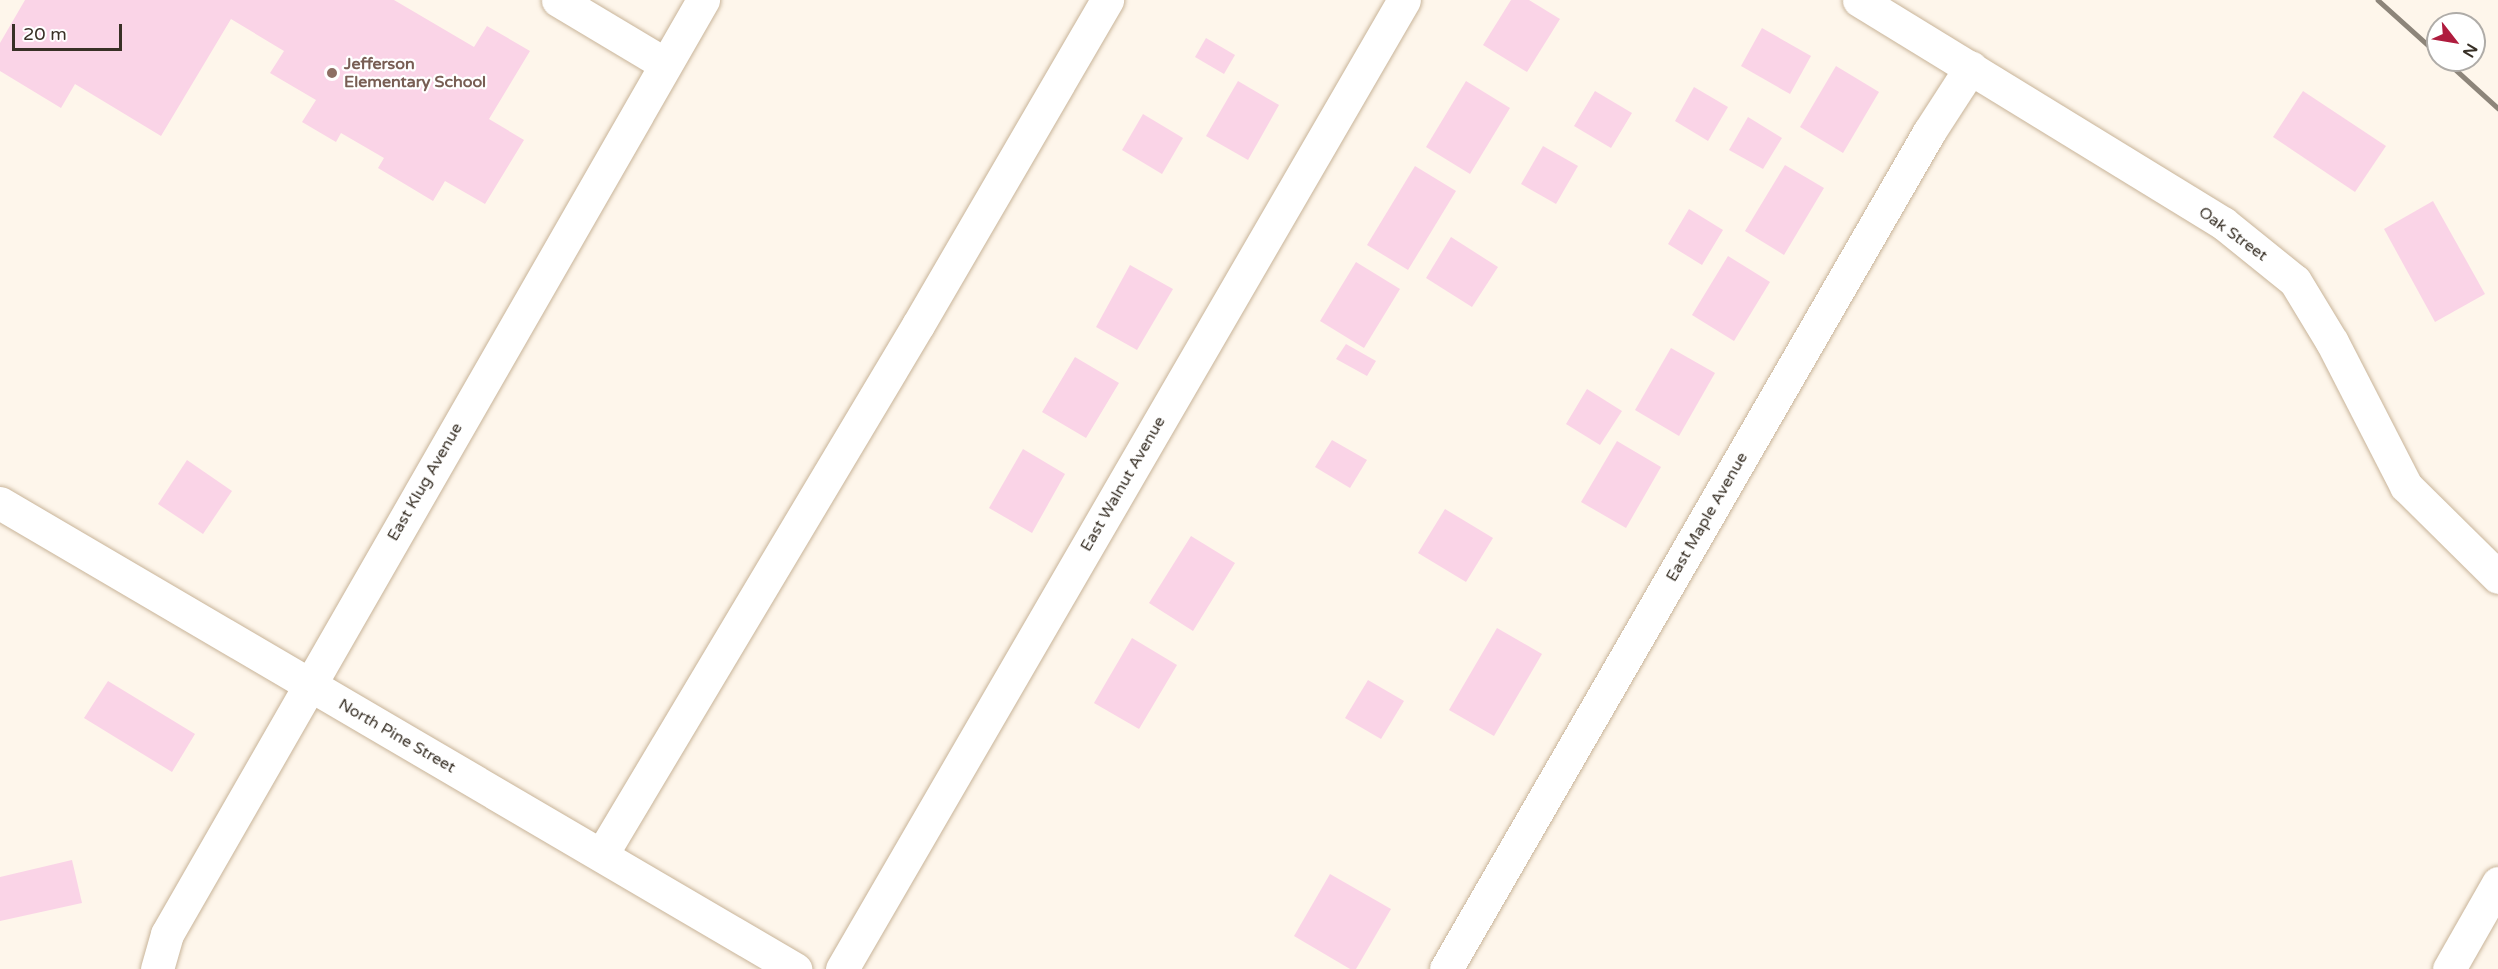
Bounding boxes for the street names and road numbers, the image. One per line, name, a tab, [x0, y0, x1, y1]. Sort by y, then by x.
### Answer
street label: Oak Street	[2195, 203, 2271, 265]
street label: East Walnut Avenue	[1077, 413, 1169, 555]
street label: East Klug Avenue	[383, 420, 467, 544]
street label: East Maple Avenue	[1662, 449, 1752, 585]
street label: North Pine Street	[335, 695, 459, 777]

